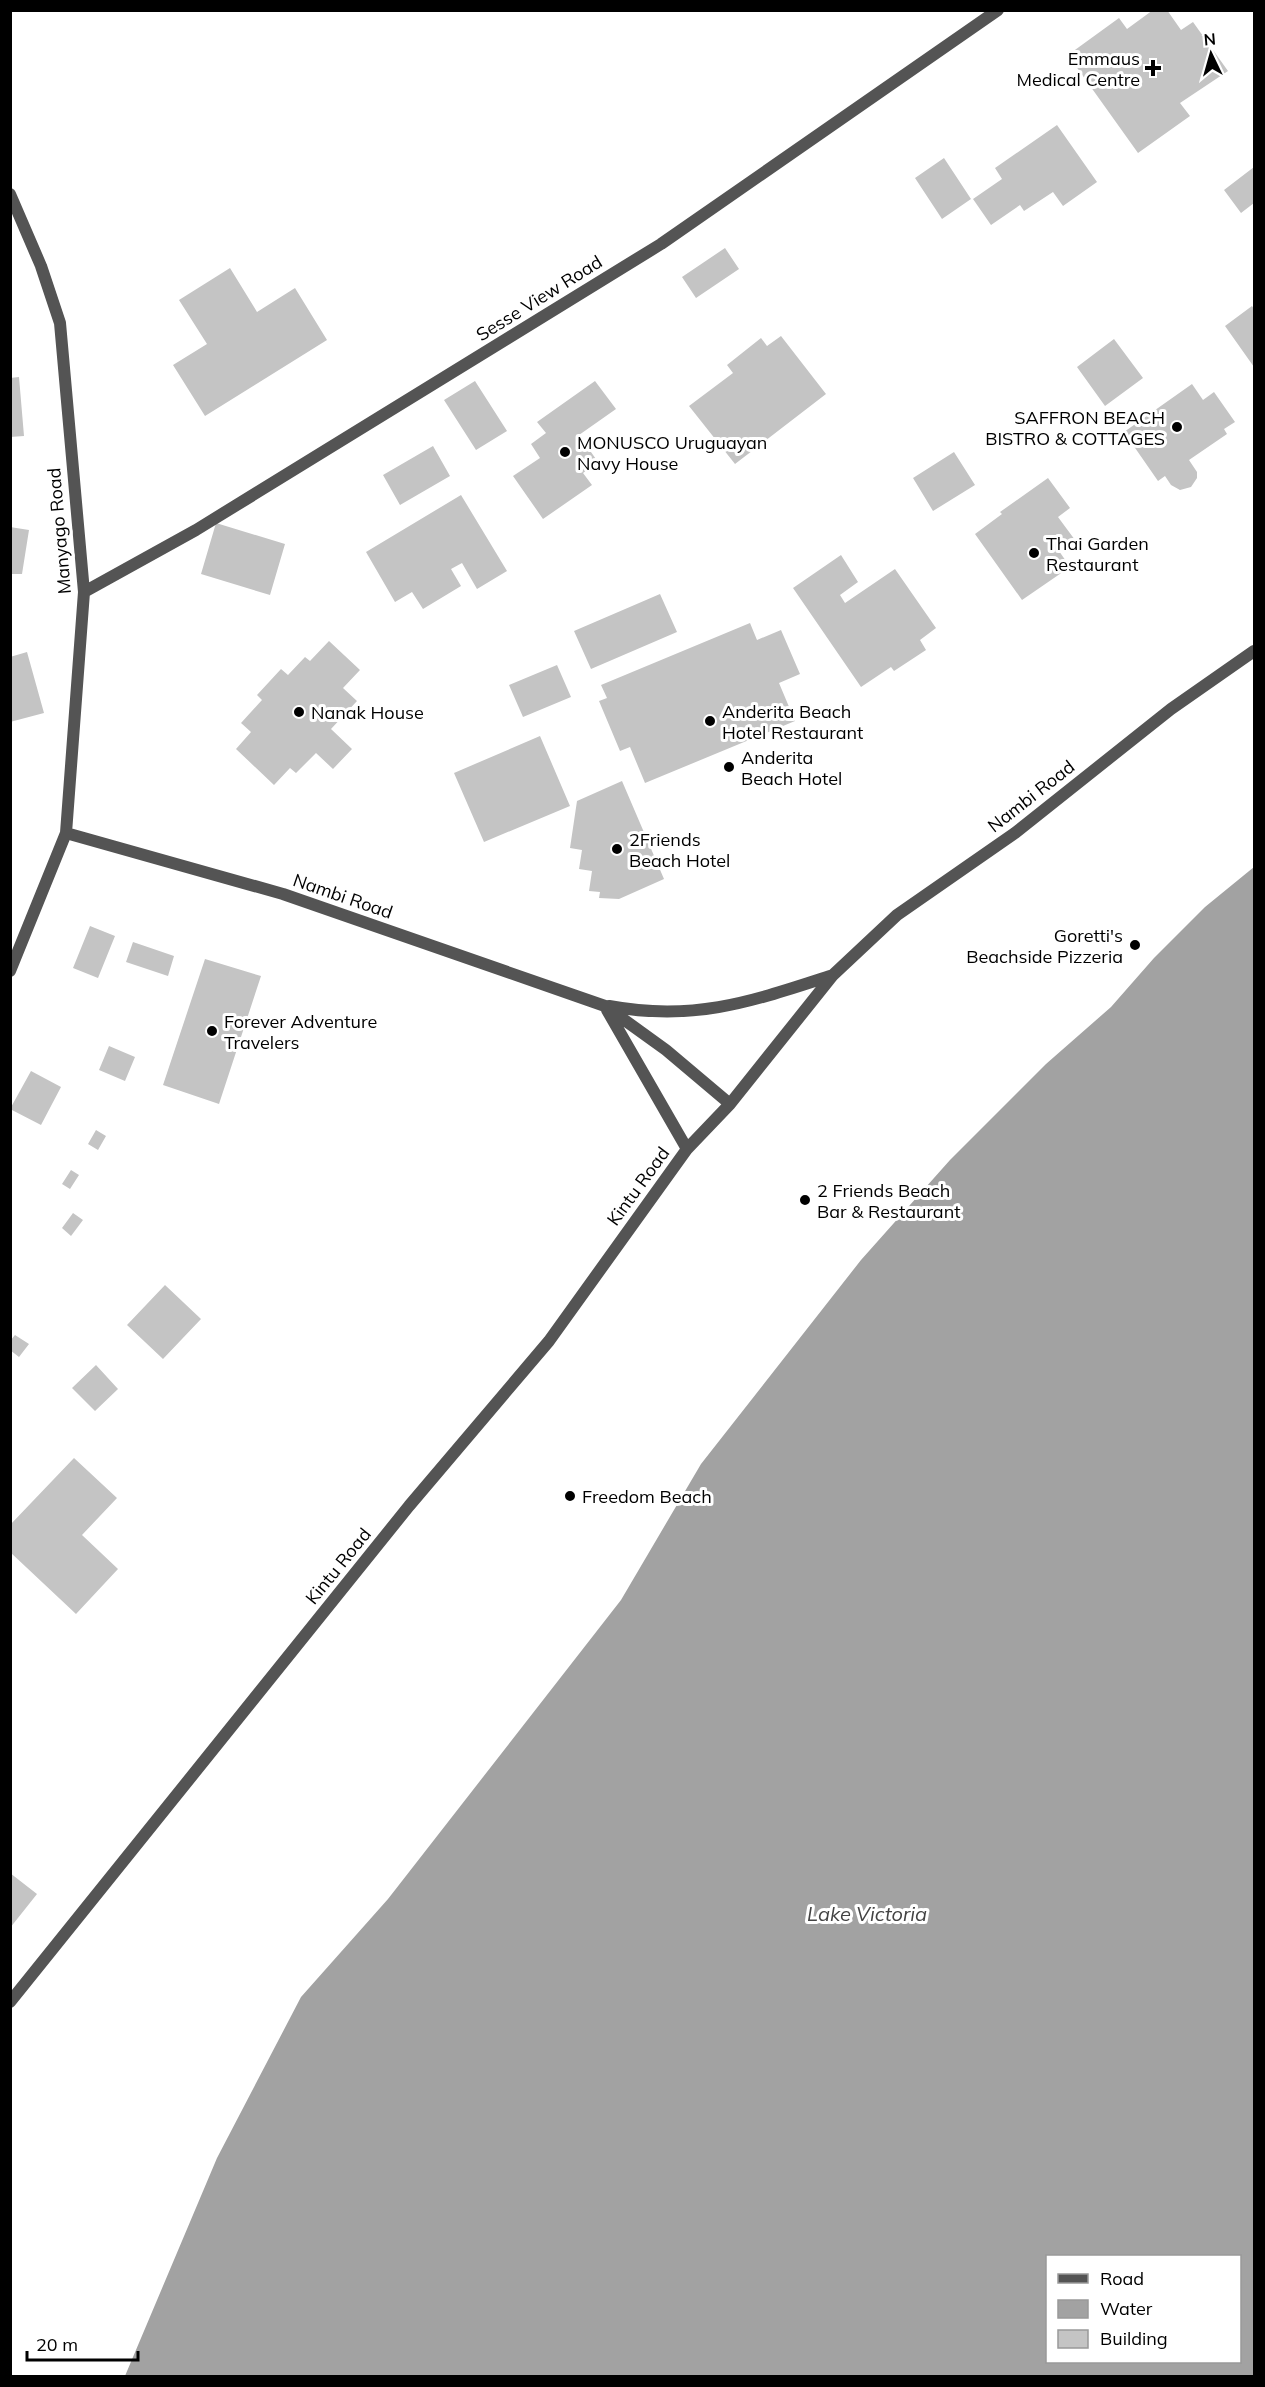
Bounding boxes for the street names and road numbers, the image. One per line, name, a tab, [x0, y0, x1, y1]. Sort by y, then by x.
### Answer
street label: Sesse View Road	[472, 250, 606, 346]
street label: Manyago Road	[42, 467, 76, 595]
street label: Nambi Road	[983, 755, 1079, 837]
street label: Nambi Road	[290, 868, 396, 924]
street label: Kintu Road	[602, 1142, 674, 1230]
street label: Kintu Road	[300, 1523, 376, 1609]

